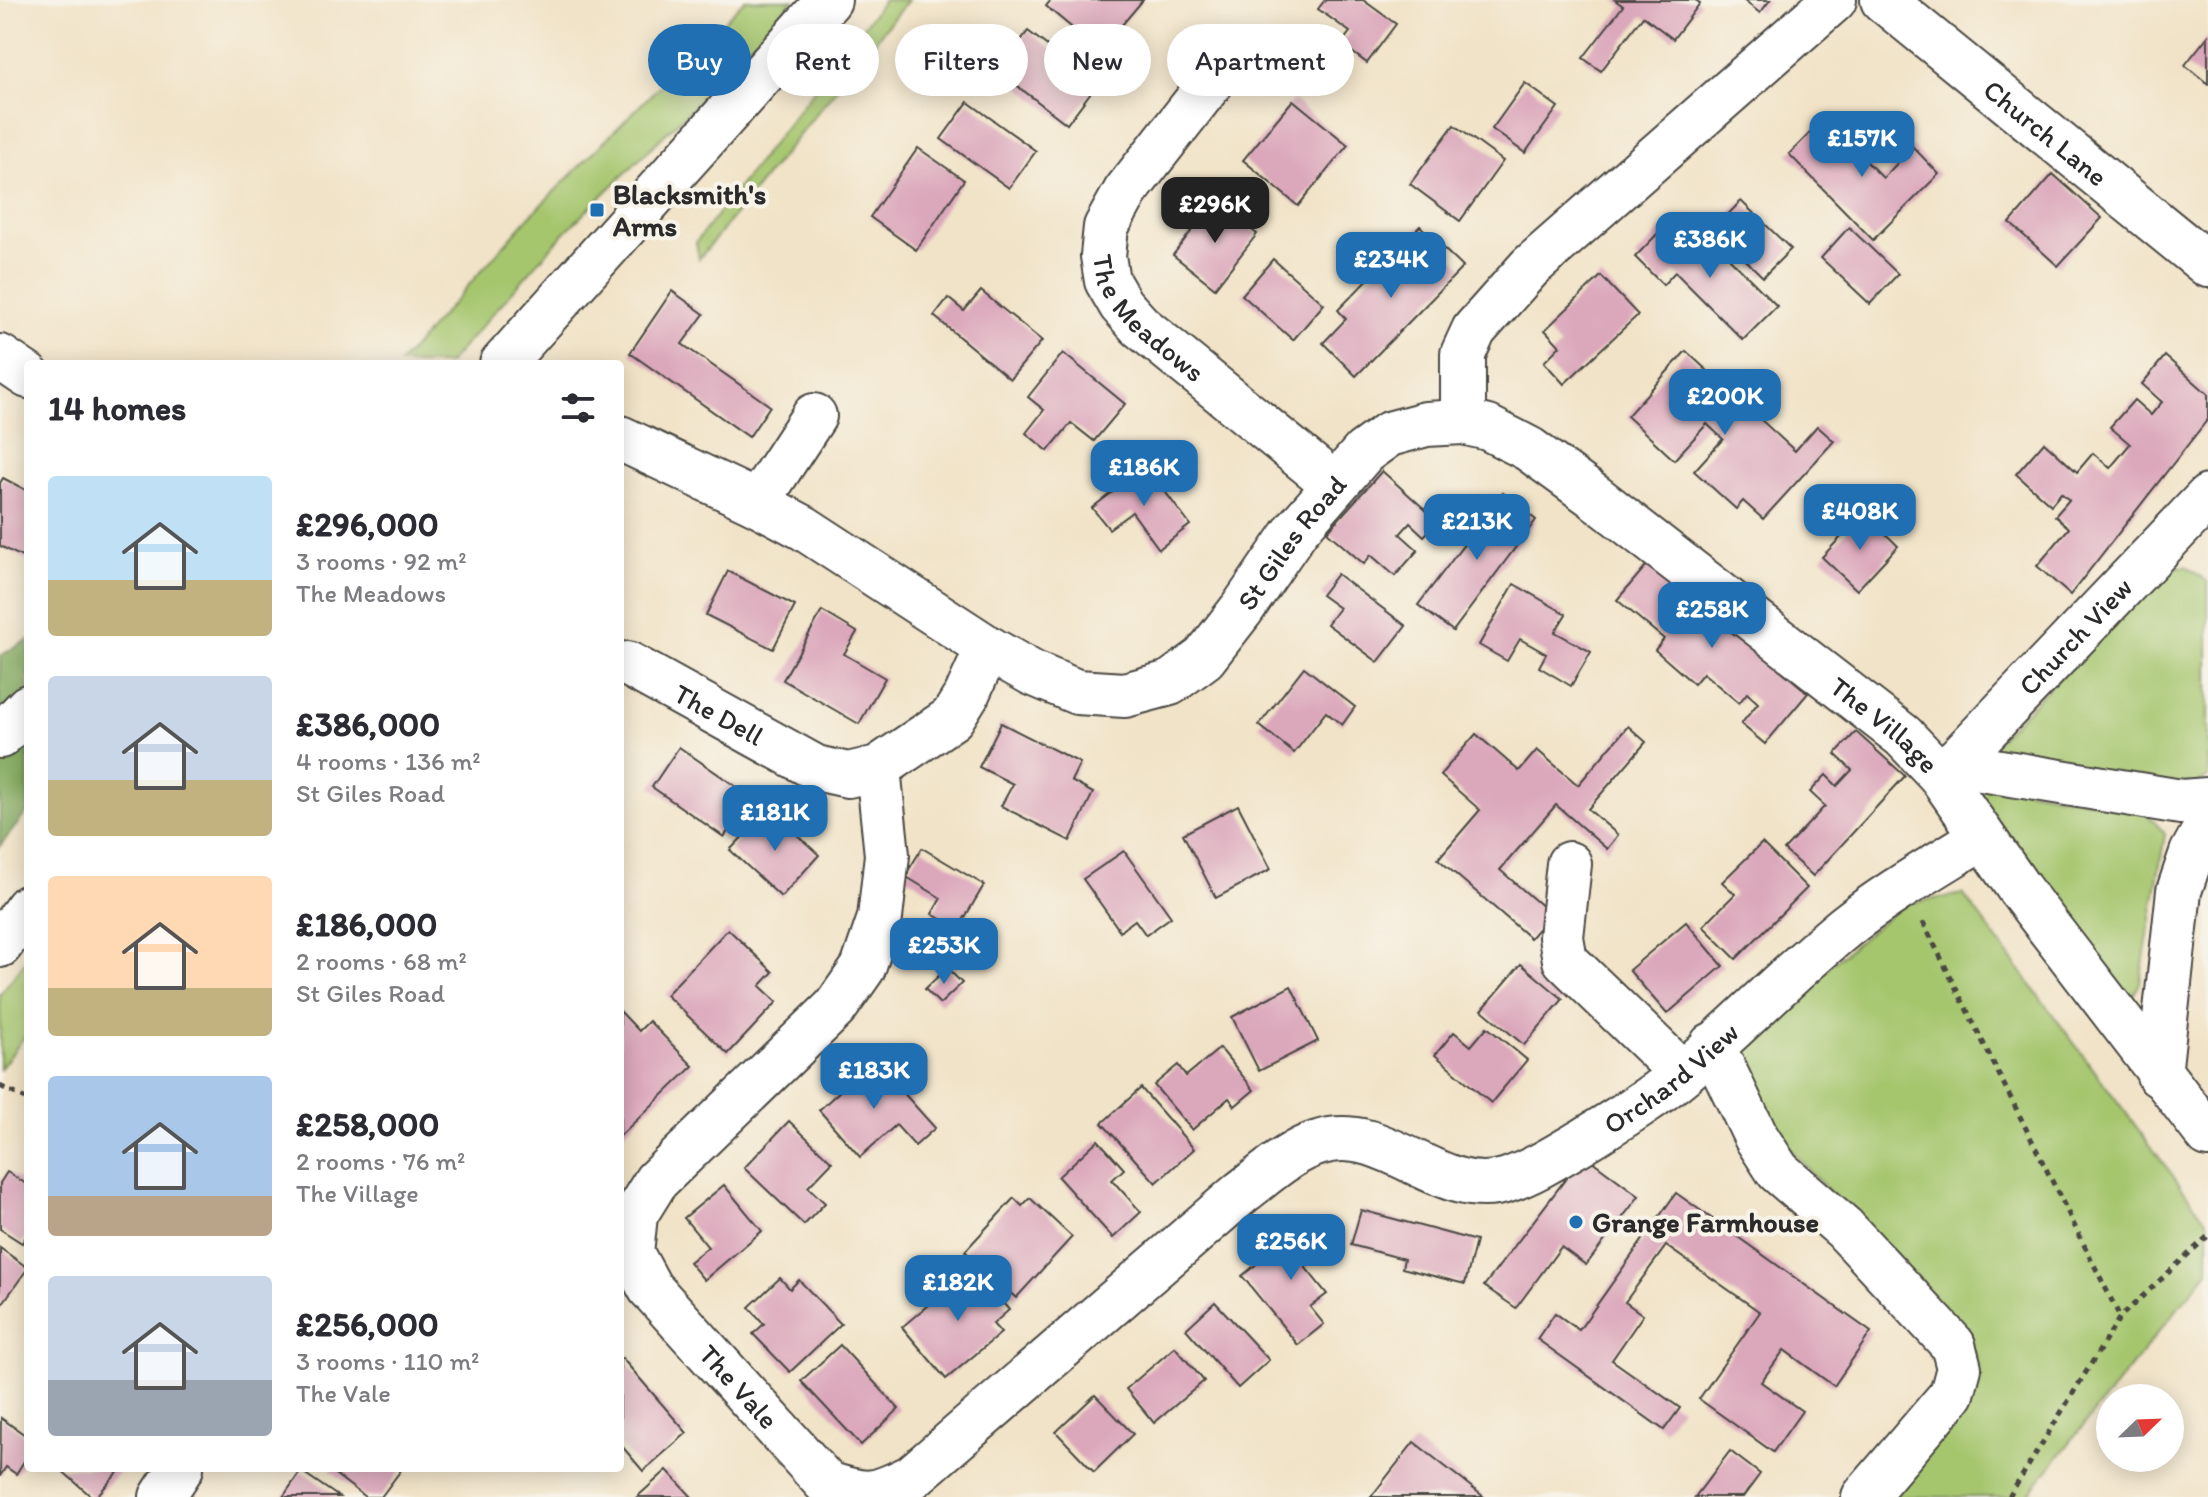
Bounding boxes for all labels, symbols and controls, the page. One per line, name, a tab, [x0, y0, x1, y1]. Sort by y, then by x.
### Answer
chip: Buy	[648, 24, 751, 96]
chip: Rent	[767, 24, 879, 96]
chip: Filters	[895, 24, 1028, 96]
chip: New	[1044, 24, 1151, 96]
chip: Apartment	[1167, 24, 1354, 96]
street label: Church Lane	[1977, 72, 2115, 193]
pin: £157K	[1806, 111, 1918, 179]
text: £157K	[1827, 121, 1897, 153]
place label: Blacksmith's Arms	[612, 177, 766, 243]
pin: £296K	[1159, 177, 1271, 245]
text: £296K	[1179, 187, 1251, 219]
marker: Blacksmith's Arms	[588, 201, 606, 219]
pin: £386K	[1654, 212, 1766, 280]
text: £386K	[1674, 222, 1746, 254]
pin: £234K	[1335, 232, 1447, 300]
text: £234K	[1354, 242, 1428, 274]
street label: The Meadows	[1086, 252, 1212, 389]
pin: £200K	[1669, 369, 1781, 437]
text: £200K	[1687, 379, 1763, 411]
icon: filters	[556, 386, 600, 430]
text: 14 homes	[48, 388, 186, 429]
pin: £186K	[1088, 440, 1200, 508]
text: £186K	[1109, 450, 1179, 482]
street label: St Giles Road	[1230, 467, 1354, 616]
pin: £408K	[1804, 484, 1916, 552]
pin: £213K	[1421, 494, 1533, 562]
text: £408K	[1822, 494, 1898, 526]
text: £296,000	[296, 504, 439, 545]
text: £213K	[1442, 504, 1512, 536]
icon: home	[112, 508, 208, 604]
text: 3 rooms · 92 m²	[296, 545, 467, 577]
street label: Church View	[2011, 570, 2139, 702]
text: The Meadows	[296, 577, 446, 609]
pin: £258K	[1656, 582, 1768, 650]
text: £258K	[1676, 592, 1748, 624]
street label: The Village	[1823, 669, 1946, 780]
street label: The Dell	[668, 676, 770, 753]
text: £386,000	[296, 704, 440, 745]
icon: home	[112, 708, 208, 804]
text: 4 rooms · 136 m²	[296, 745, 481, 777]
text: St Giles Road	[296, 777, 445, 809]
pin: £181K	[719, 785, 831, 853]
text: £181K	[741, 795, 809, 827]
text: £186,000	[296, 904, 437, 945]
icon: home	[112, 908, 208, 1004]
pin: £253K	[888, 918, 1000, 986]
text: £253K	[908, 928, 980, 960]
text: 2 rooms · 68 m²	[296, 945, 467, 977]
text: St Giles Road	[296, 977, 445, 1009]
street label: Orchard View	[1597, 1015, 1746, 1141]
pin: £183K	[818, 1043, 930, 1111]
text: £183K	[838, 1053, 910, 1085]
text: £258,000	[296, 1104, 439, 1145]
icon: home	[112, 1108, 208, 1204]
text: 2 rooms · 76 m²	[296, 1145, 465, 1177]
text: The Village	[296, 1177, 419, 1209]
place label: Grange Farmhouse	[1592, 1205, 1819, 1239]
marker: Grange Farmhouse	[1567, 1213, 1585, 1231]
pin: £256K	[1235, 1214, 1347, 1282]
text: £256K	[1255, 1224, 1327, 1256]
pin: £182K	[902, 1255, 1014, 1323]
text: £182K	[923, 1265, 993, 1297]
text: £256,000	[296, 1304, 439, 1345]
icon: home	[112, 1308, 208, 1404]
street label: The Vale	[692, 1337, 786, 1436]
text: 3 rooms · 110 m²	[296, 1345, 479, 1377]
text: The Vale	[296, 1377, 391, 1409]
north arrow	[2096, 1384, 2184, 1472]
map controls	[2096, 1384, 2184, 1472]

